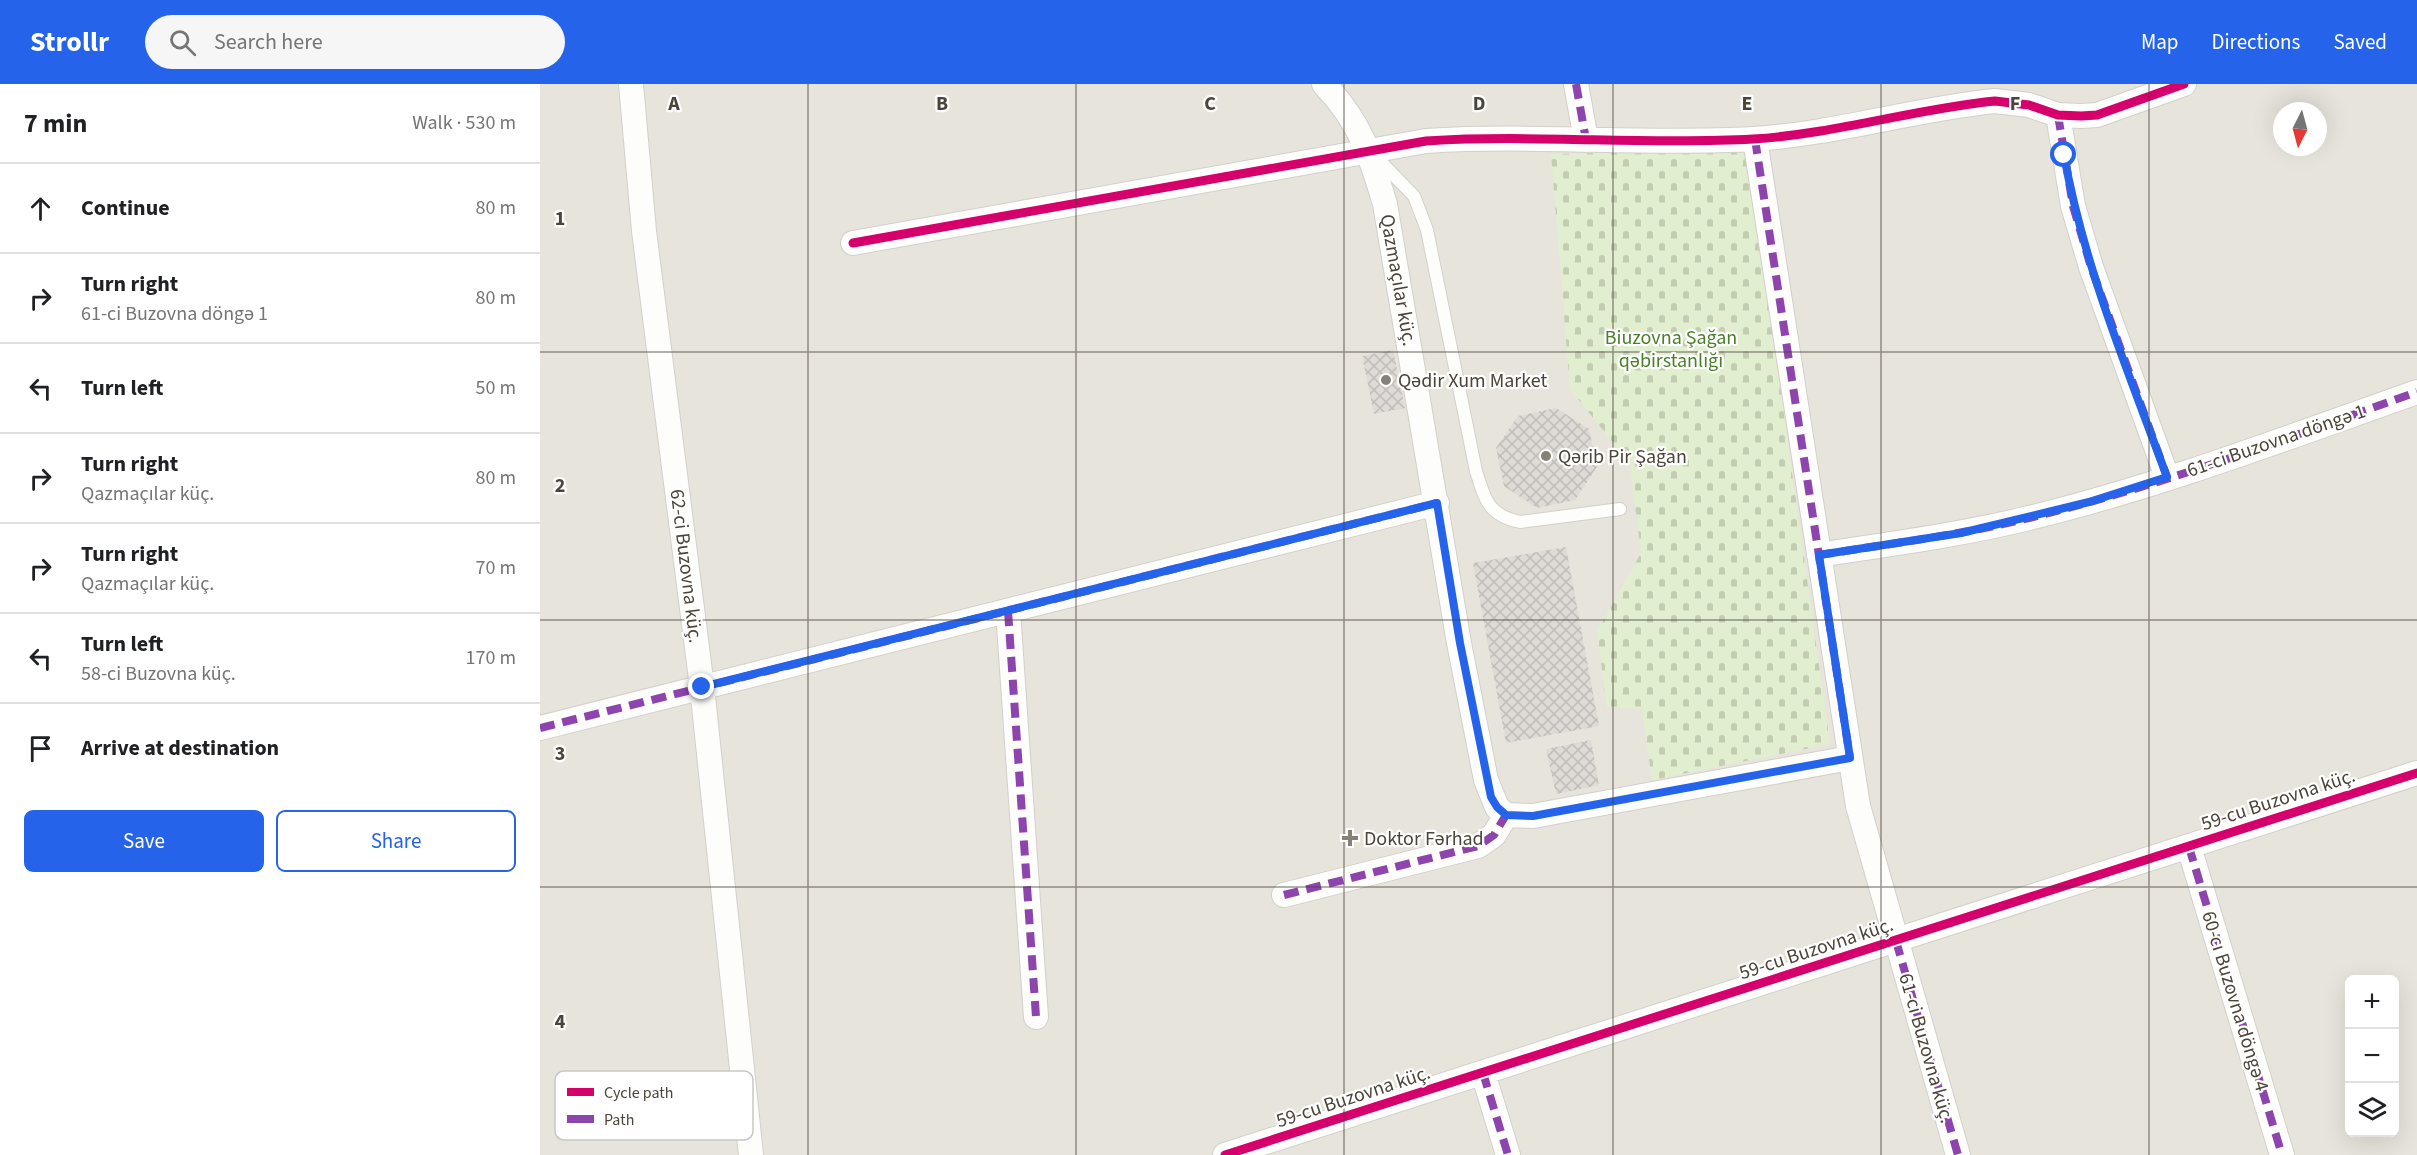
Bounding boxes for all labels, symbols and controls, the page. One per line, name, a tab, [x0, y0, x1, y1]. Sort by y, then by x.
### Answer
search box	[145, 15, 565, 69]
text: Strollr	[30, 22, 109, 62]
icon: search	[166, 26, 199, 59]
text: Search here	[214, 26, 323, 58]
text: Map	[2141, 27, 2179, 57]
text: Directions	[2212, 27, 2300, 57]
text: Saved	[2333, 27, 2387, 57]
text: A	[667, 90, 680, 118]
text: B	[936, 90, 948, 118]
text: C	[1204, 90, 1216, 118]
text: D	[1473, 90, 1485, 118]
text: E	[1742, 90, 1752, 118]
text: F	[2010, 90, 2020, 118]
north arrow	[2273, 102, 2327, 156]
text: 7 min	[24, 105, 87, 142]
text: Walk · 530 m	[412, 109, 516, 137]
route start	[2050, 141, 2076, 167]
icon: ahead	[24, 192, 57, 225]
text: Continue	[81, 192, 170, 224]
text: 80 m	[476, 194, 516, 222]
text: 1	[555, 205, 565, 233]
street label: Qazmaçılar küç.	[1373, 212, 1423, 348]
text: Turn right	[81, 268, 178, 300]
icon: right	[24, 282, 57, 315]
text: 80 m	[476, 284, 516, 312]
text: 61-ci Buzovna döngə 1	[81, 300, 268, 328]
park label: Biuzovna Şağan qəbirstanlığı	[1605, 324, 1737, 375]
place label: Qədir Xum Market	[1398, 367, 1547, 395]
icon: left	[24, 372, 57, 405]
text: Turn left	[81, 372, 163, 404]
marker: Qədir Xum Market	[1379, 373, 1393, 387]
text: 50 m	[476, 374, 516, 402]
street label: 61-ci Buzovna döngə 1	[2183, 397, 2369, 485]
place label: Qərib Pir Şağan	[1558, 443, 1687, 471]
text: Turn right	[81, 448, 178, 480]
marker: Qərib Pir Şağan	[1539, 449, 1553, 463]
icon: right	[24, 462, 57, 495]
text: 80 m	[476, 464, 516, 492]
text: 2	[555, 472, 565, 500]
text: Qazmaçılar küç.	[81, 480, 214, 508]
street label: 62-ci Buzovna küç.	[663, 488, 709, 645]
text: Turn right	[81, 538, 178, 570]
icon: right	[24, 552, 57, 585]
text: 70 m	[476, 554, 516, 582]
text: Qazmaçılar küç.	[81, 570, 214, 598]
text: Turn left	[81, 628, 163, 660]
icon: left	[24, 642, 57, 675]
text: 170 m	[466, 644, 516, 672]
text: 58-ci Buzovna küç.	[81, 660, 236, 688]
route end	[688, 673, 714, 699]
icon: arrive	[24, 732, 57, 765]
text: Arrive at destination	[81, 732, 279, 764]
text: 3	[555, 740, 565, 768]
street label: 59-cu Buzovna küç.	[2198, 762, 2359, 838]
button: Save	[24, 810, 264, 872]
button: Share	[276, 810, 516, 872]
place label: Doktor Fərhad	[1364, 825, 1484, 853]
marker: Doktor Fərhad	[1341, 829, 1359, 847]
street label: 60-cı Buzovna döngə 4	[2194, 908, 2276, 1095]
street label: 59-cu Buzovna küç.	[1736, 911, 1897, 987]
street label: 61-ci Buzovna küç.	[1891, 970, 1961, 1127]
map controls	[2345, 975, 2399, 1137]
button: +	[2345, 975, 2399, 1029]
text: 4	[555, 1008, 566, 1036]
button: −	[2345, 1029, 2399, 1083]
street label: 59-cu Buzovna küç.	[1273, 1059, 1434, 1135]
legend	[555, 1071, 753, 1140]
text: Cycle path	[604, 1082, 673, 1104]
button: layers	[2345, 1083, 2399, 1137]
text: Path	[604, 1109, 634, 1131]

